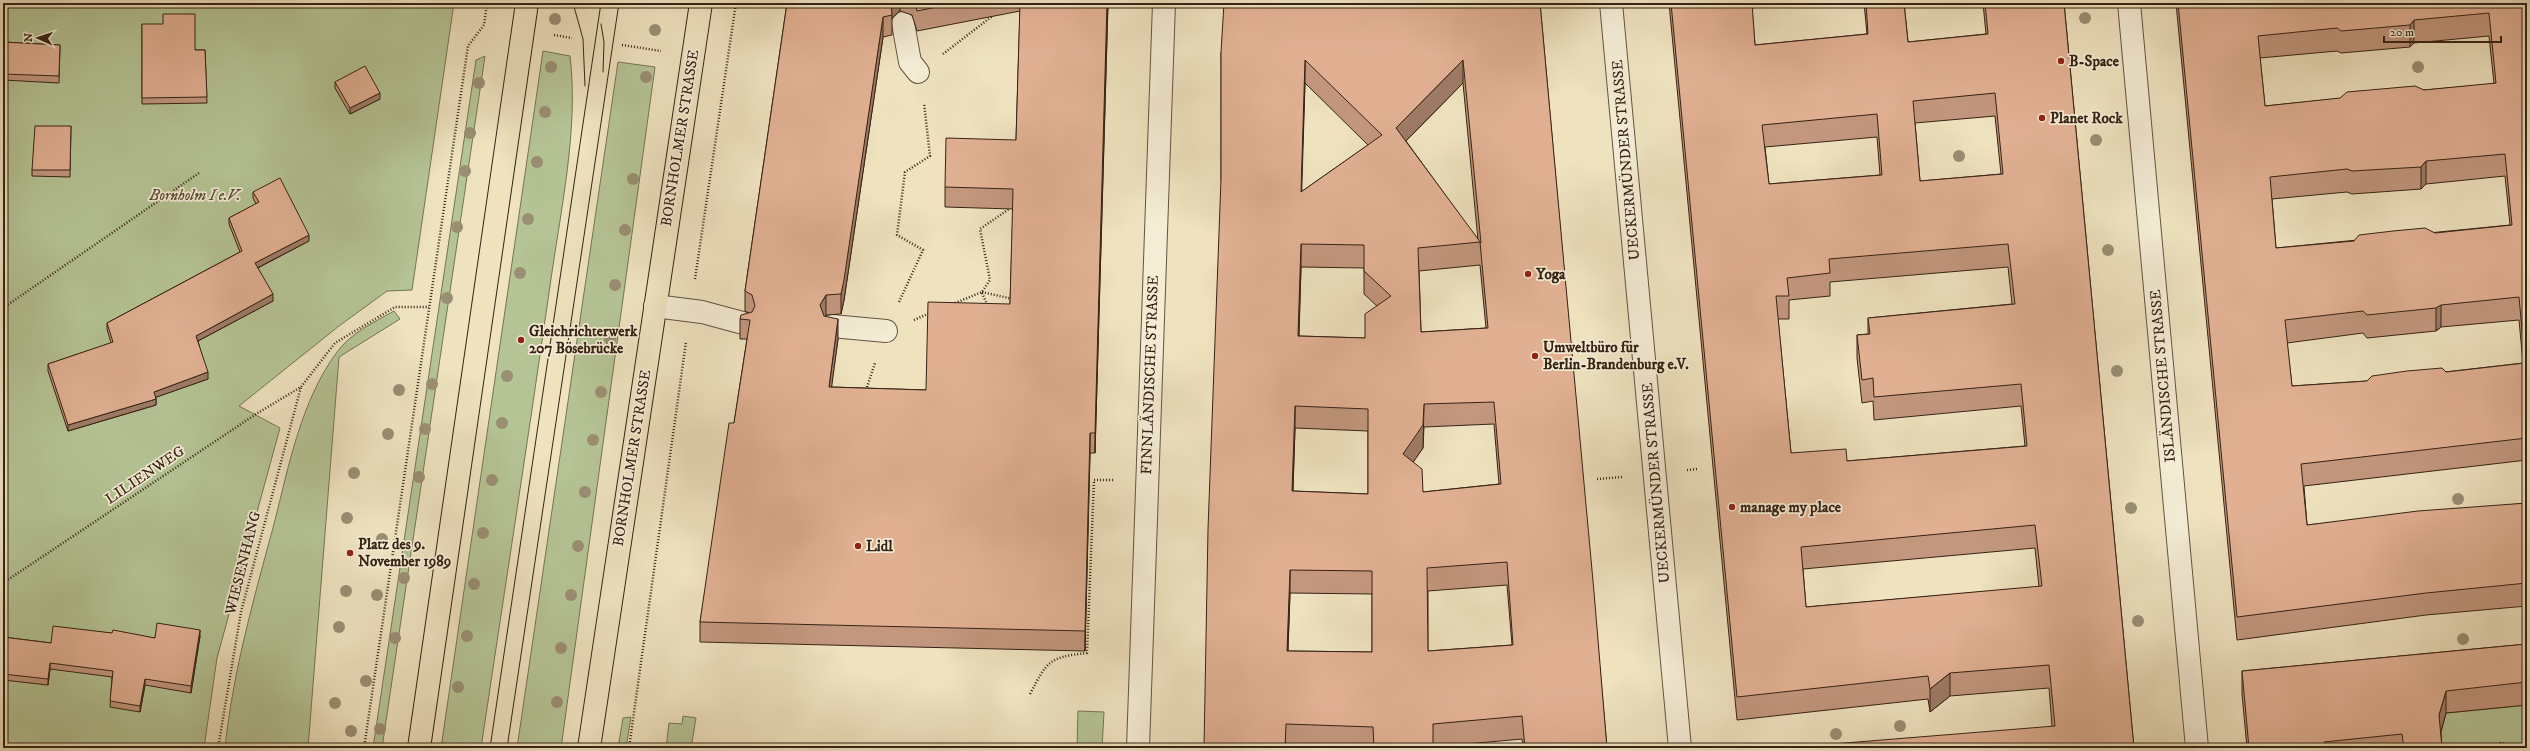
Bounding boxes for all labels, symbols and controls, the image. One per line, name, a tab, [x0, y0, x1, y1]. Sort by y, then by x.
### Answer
north arrow	[18, 18, 58, 58]
scale bar	[2384, 18, 2501, 44]
text: 20 m	[2390, 25, 2414, 40]
text: N	[22, 33, 36, 42]
street label: BORNHOLMER STRASSE	[657, 48, 703, 228]
place label: B-Space	[2069, 52, 2120, 71]
marker: B-Space	[2056, 56, 2066, 66]
street label: UECKERMÜNDER STRASSE	[1608, 59, 1644, 261]
place label: Planet Rock	[2050, 109, 2123, 128]
marker: Planet Rock	[2037, 113, 2047, 123]
park label: Bornholm I e.V.	[149, 186, 242, 205]
place label: Yoga	[1535, 265, 1566, 284]
marker: Yoga	[1523, 269, 1533, 279]
street label: FINNLÄNDISCHE STRASSE	[1137, 275, 1163, 475]
street label: ISLÄNDISCHE STRASSE	[2146, 288, 2180, 463]
place label: Gleichrichterwerk 207 Bösebrücke	[529, 322, 638, 358]
marker: Gleichrichterwerk 207 Bösebrücke	[516, 335, 526, 345]
place label: Umweltbüro für Berlin-Brandenburg e.V.	[1543, 338, 1689, 374]
marker: Umweltbüro für Berlin-Brandenburg e.V.	[1530, 351, 1540, 361]
street label: BORNHOLMER STRASSE	[609, 368, 655, 548]
street label: UECKERMÜNDER STRASSE	[1638, 382, 1674, 584]
street label: LILIENWEG	[102, 441, 189, 509]
place label: manage my place	[1740, 498, 1842, 517]
marker: manage my place	[1727, 502, 1737, 512]
street label: WIESENHANG	[221, 509, 265, 618]
place label: Platz des 9. November 1989	[358, 535, 451, 571]
place label: Lidl	[866, 537, 893, 556]
marker: Lidl	[853, 541, 863, 551]
marker: Platz des 9. November 1989	[345, 548, 355, 558]

